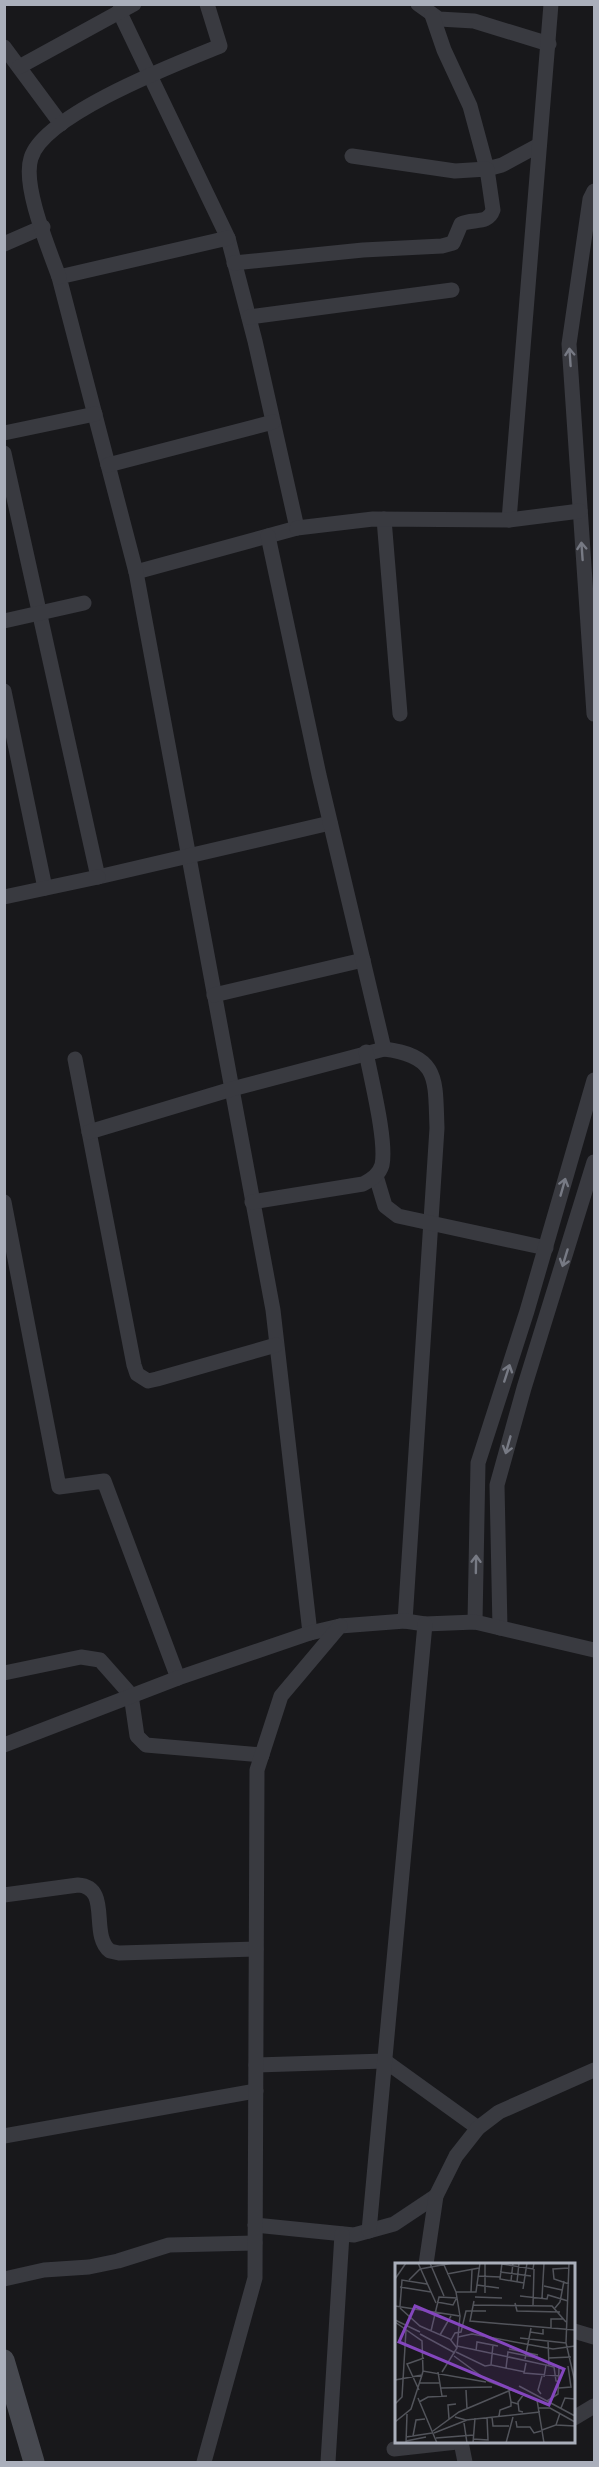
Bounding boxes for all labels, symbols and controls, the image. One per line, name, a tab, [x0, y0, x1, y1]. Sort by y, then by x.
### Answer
one-way arrow	[564, 347, 575, 367]
one-way arrow	[577, 542, 588, 562]
one-way arrow	[558, 1178, 569, 1197]
one-way arrow	[559, 1248, 570, 1267]
one-way arrow	[502, 1364, 513, 1383]
one-way arrow	[502, 1435, 513, 1454]
one-way arrow	[470, 1554, 482, 1574]
inset map	[395, 2263, 575, 2443]

